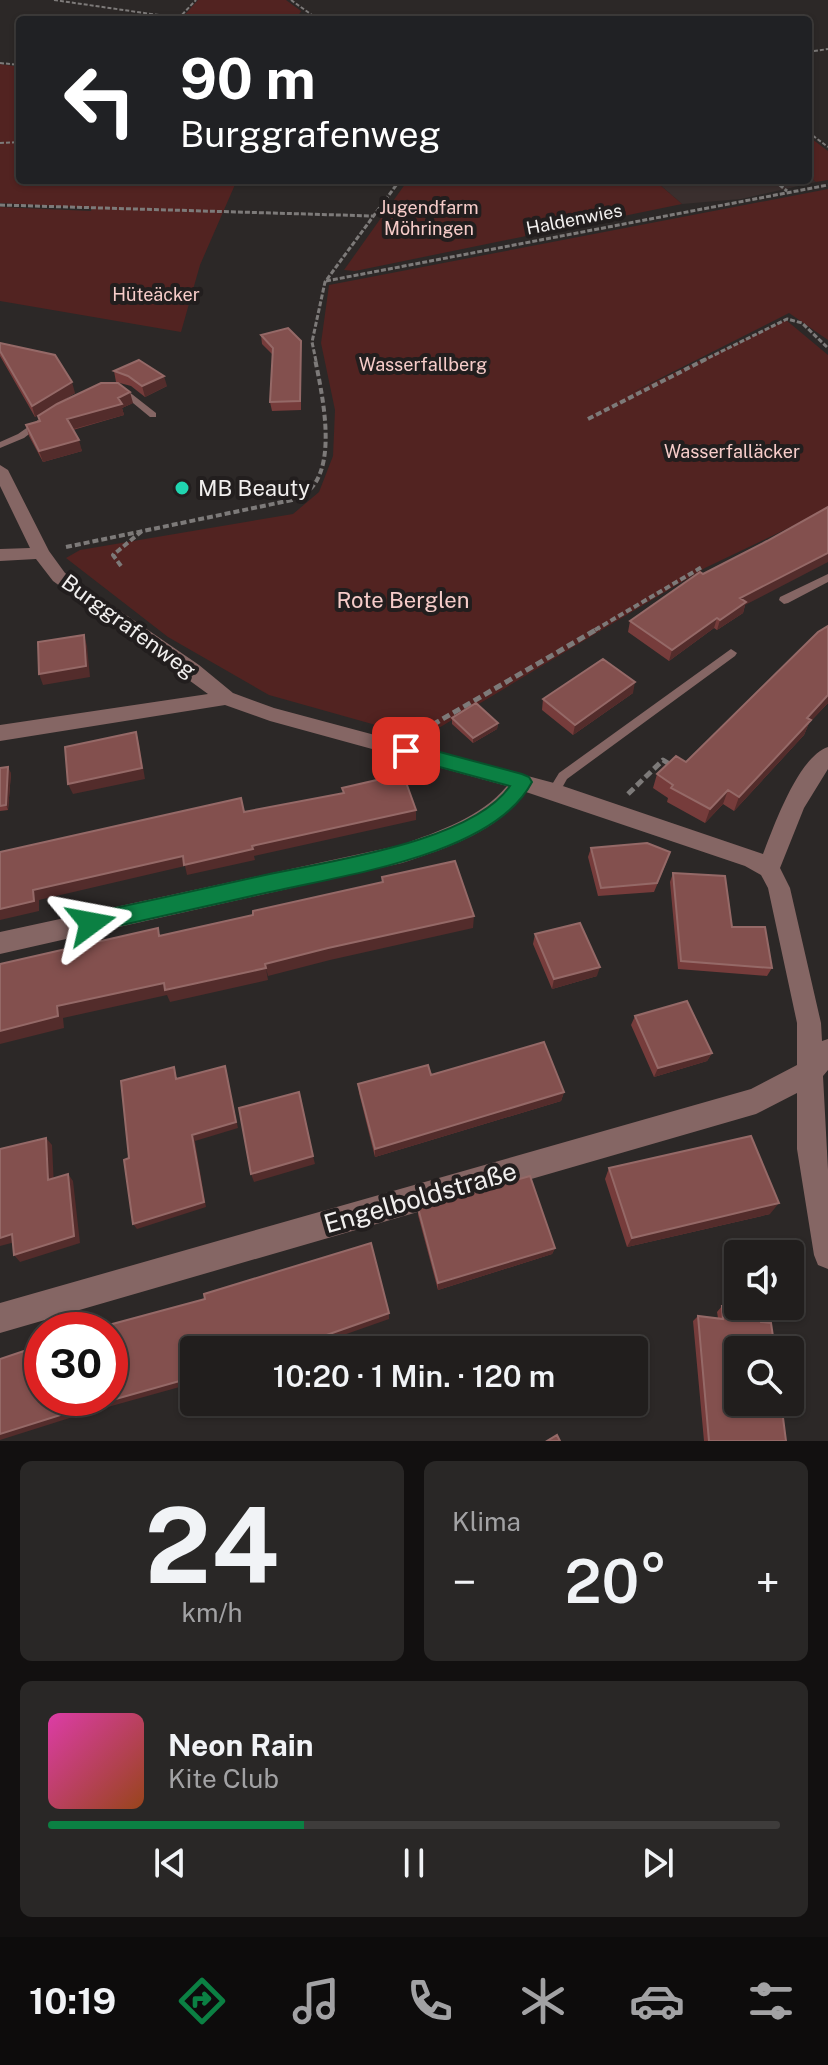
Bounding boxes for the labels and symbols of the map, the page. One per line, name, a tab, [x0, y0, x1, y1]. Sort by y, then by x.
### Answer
park label: Jugendfarm Möhringen	[379, 197, 479, 239]
street label: Haldenwies	[524, 199, 624, 239]
park label: Hüteäcker	[112, 284, 200, 305]
park label: Wasserfallberg	[359, 354, 487, 375]
park label: Wasserfalläcker	[664, 441, 800, 462]
place label: MB Beauty	[198, 475, 310, 501]
marker: MB Beauty	[173, 479, 191, 497]
street label: Burggrafenweg	[57, 569, 201, 683]
park label: Rote Berglen	[337, 587, 469, 613]
pin	[372, 717, 440, 785]
position arrow	[49, 881, 133, 965]
street label: Engelboldstraße	[320, 1155, 520, 1239]
speed limit sign: 30	[24, 1312, 128, 1416]

